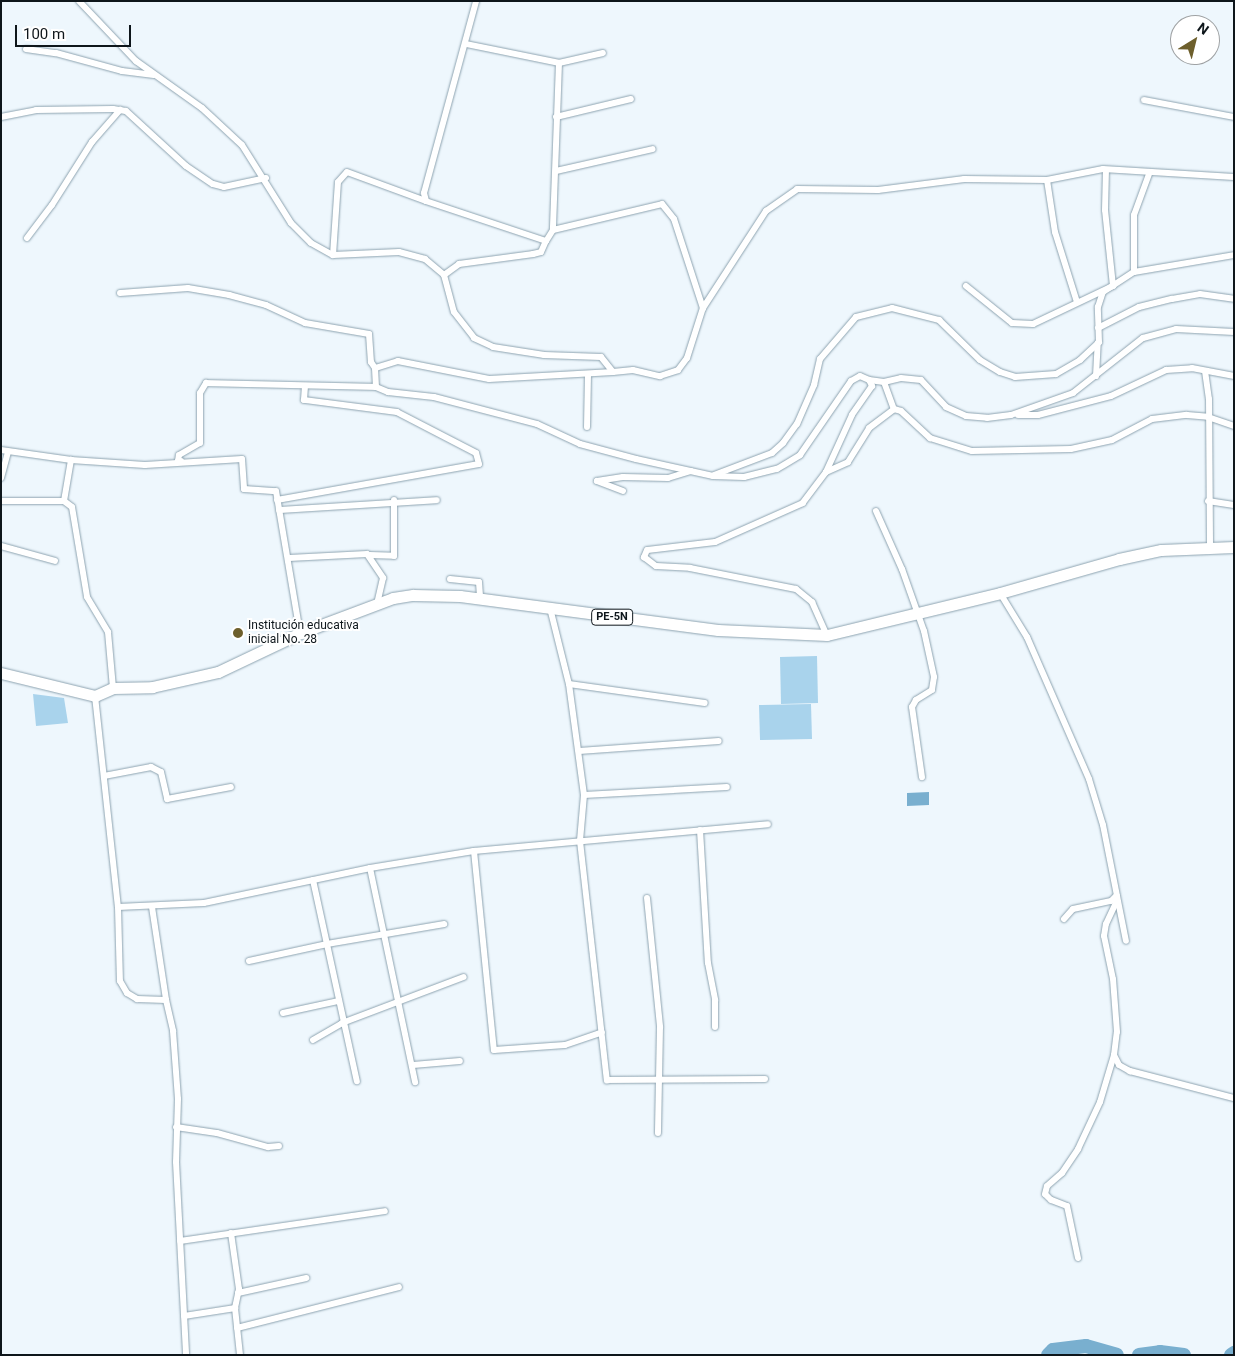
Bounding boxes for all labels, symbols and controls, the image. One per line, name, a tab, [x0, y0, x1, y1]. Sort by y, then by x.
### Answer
scale bar	[18, 15, 134, 47]
north arrow	[1170, 15, 1220, 65]
text: N	[1195, 19, 1212, 38]
text: 100 m	[23, 25, 65, 43]
road number: PE-5N	[591, 608, 633, 626]
place label: Institución educativa inicial No. 28	[248, 619, 359, 647]
marker: Institución educativa inicial No. 28	[232, 627, 244, 639]

